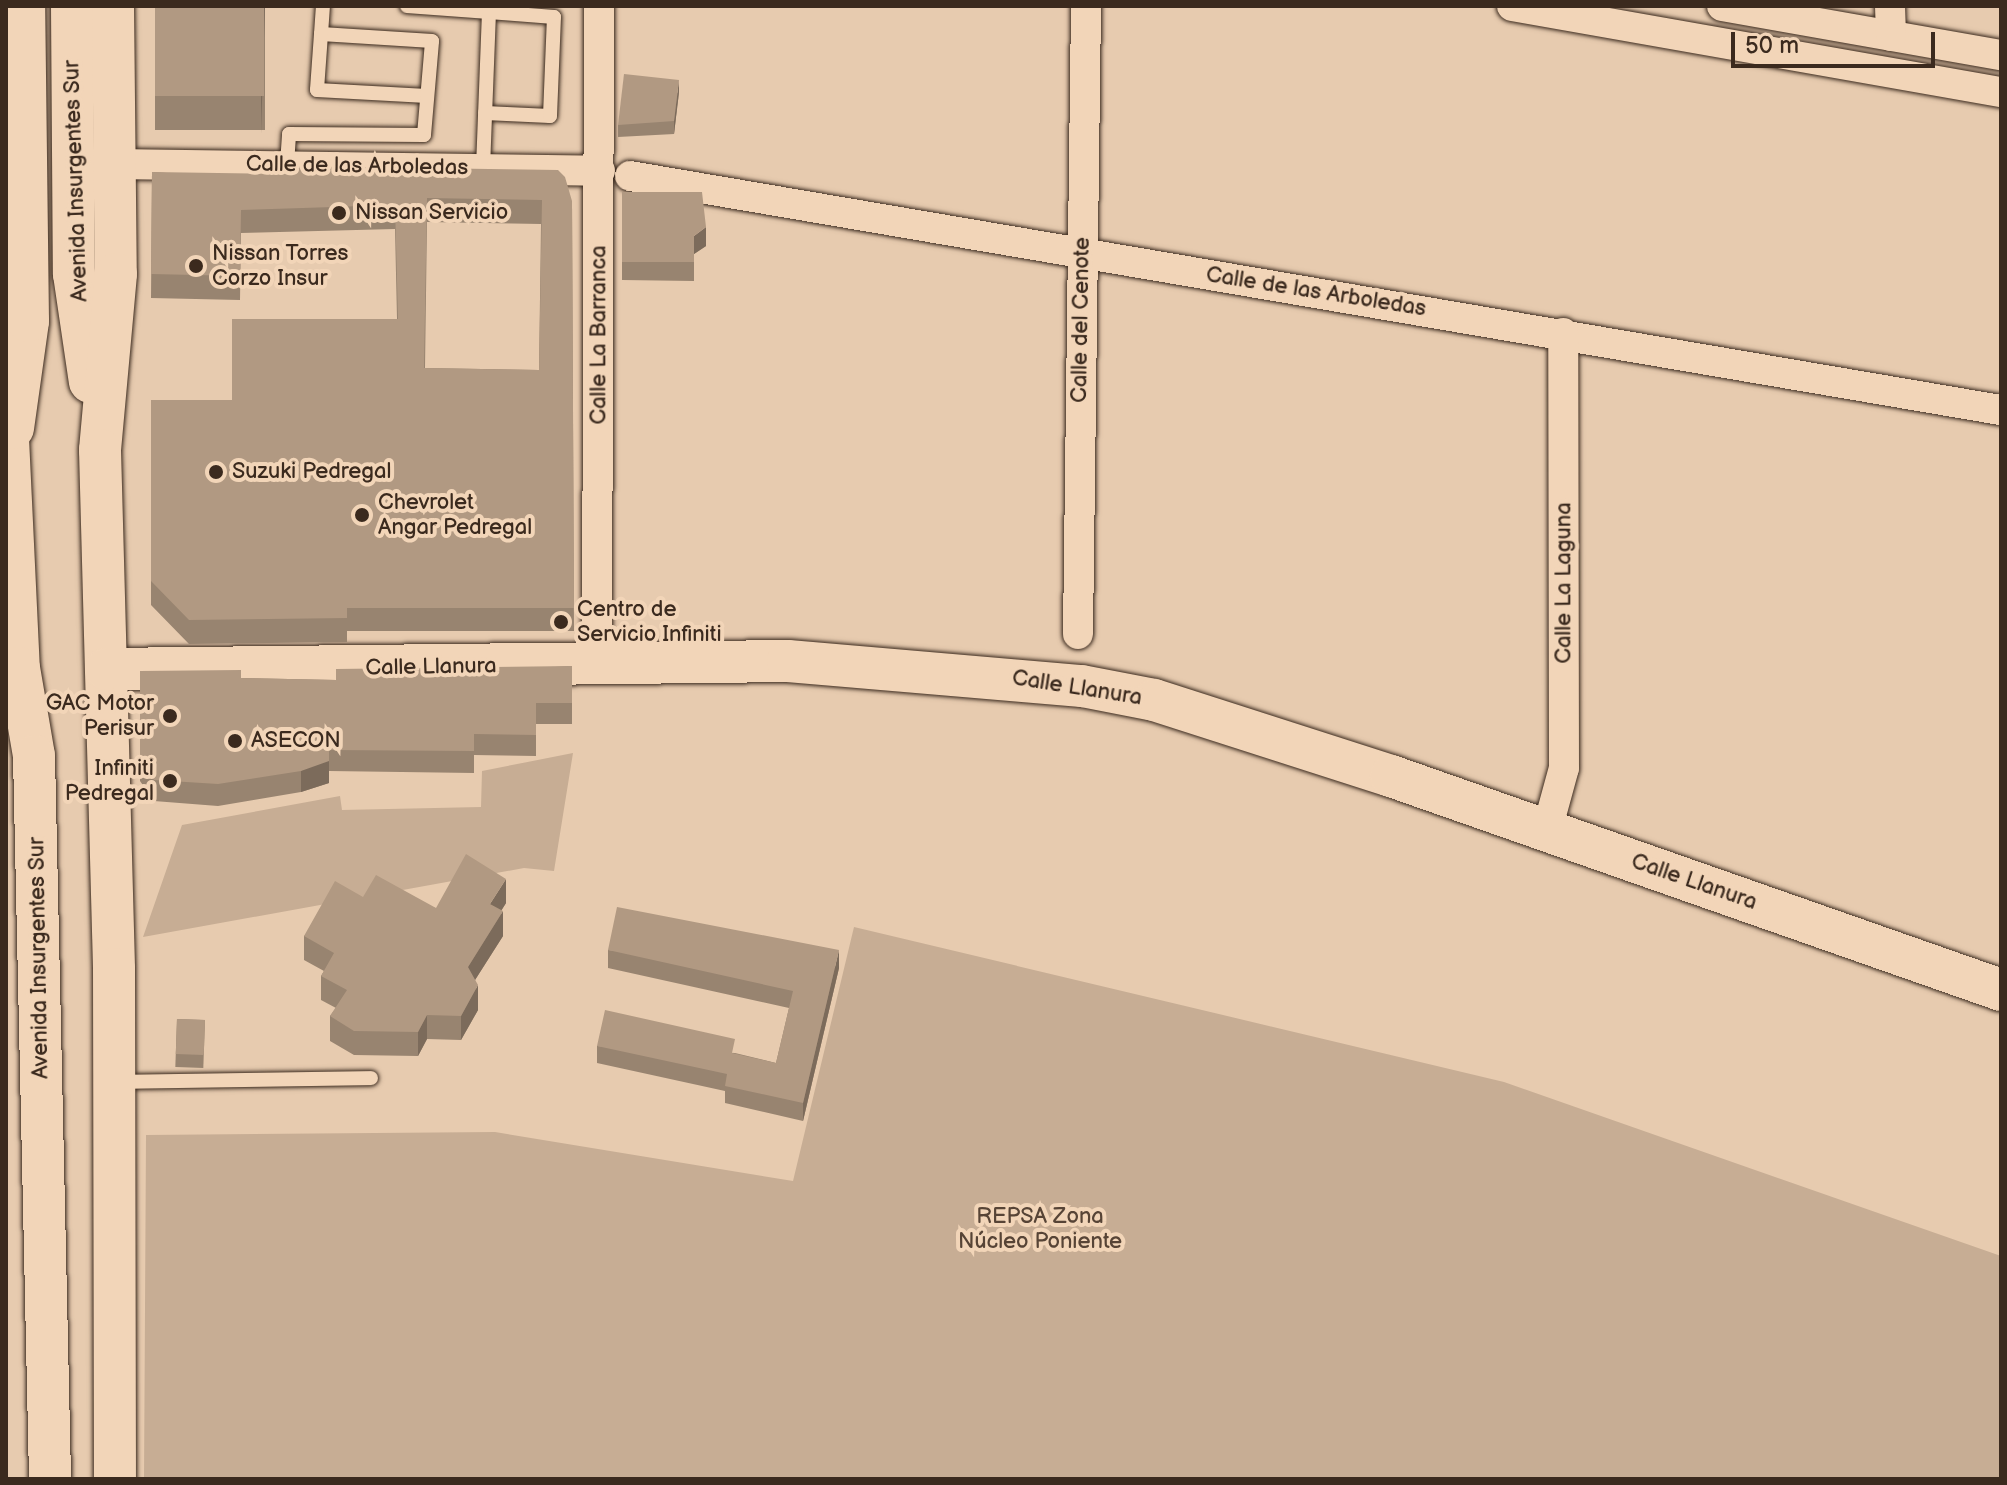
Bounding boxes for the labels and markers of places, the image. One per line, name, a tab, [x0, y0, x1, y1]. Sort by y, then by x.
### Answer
place label: Nissan Servicio	[355, 200, 509, 226]
marker: Nissan Servicio	[330, 204, 348, 222]
place label: Nissan Torres Corzo Insur	[212, 240, 349, 292]
marker: Nissan Torres Corzo Insur	[187, 257, 205, 275]
place label: Suzuki Pedregal	[232, 459, 391, 485]
marker: Suzuki Pedregal	[207, 463, 225, 481]
place label: Chevrolet Angar Pedregal	[378, 489, 532, 540]
marker: Chevrolet Angar Pedregal	[353, 506, 371, 524]
place label: Centro de Servicio Infiniti	[577, 596, 722, 648]
marker: Centro de Servicio Infiniti	[552, 613, 570, 631]
place label: GAC Motor Perisur	[46, 690, 154, 742]
marker: GAC Motor Perisur	[161, 707, 179, 725]
place label: ASECON	[251, 728, 341, 754]
marker: ASECON	[226, 732, 244, 750]
place label: Infiniti Pedregal	[65, 755, 154, 806]
marker: Infiniti Pedregal	[161, 772, 179, 790]

